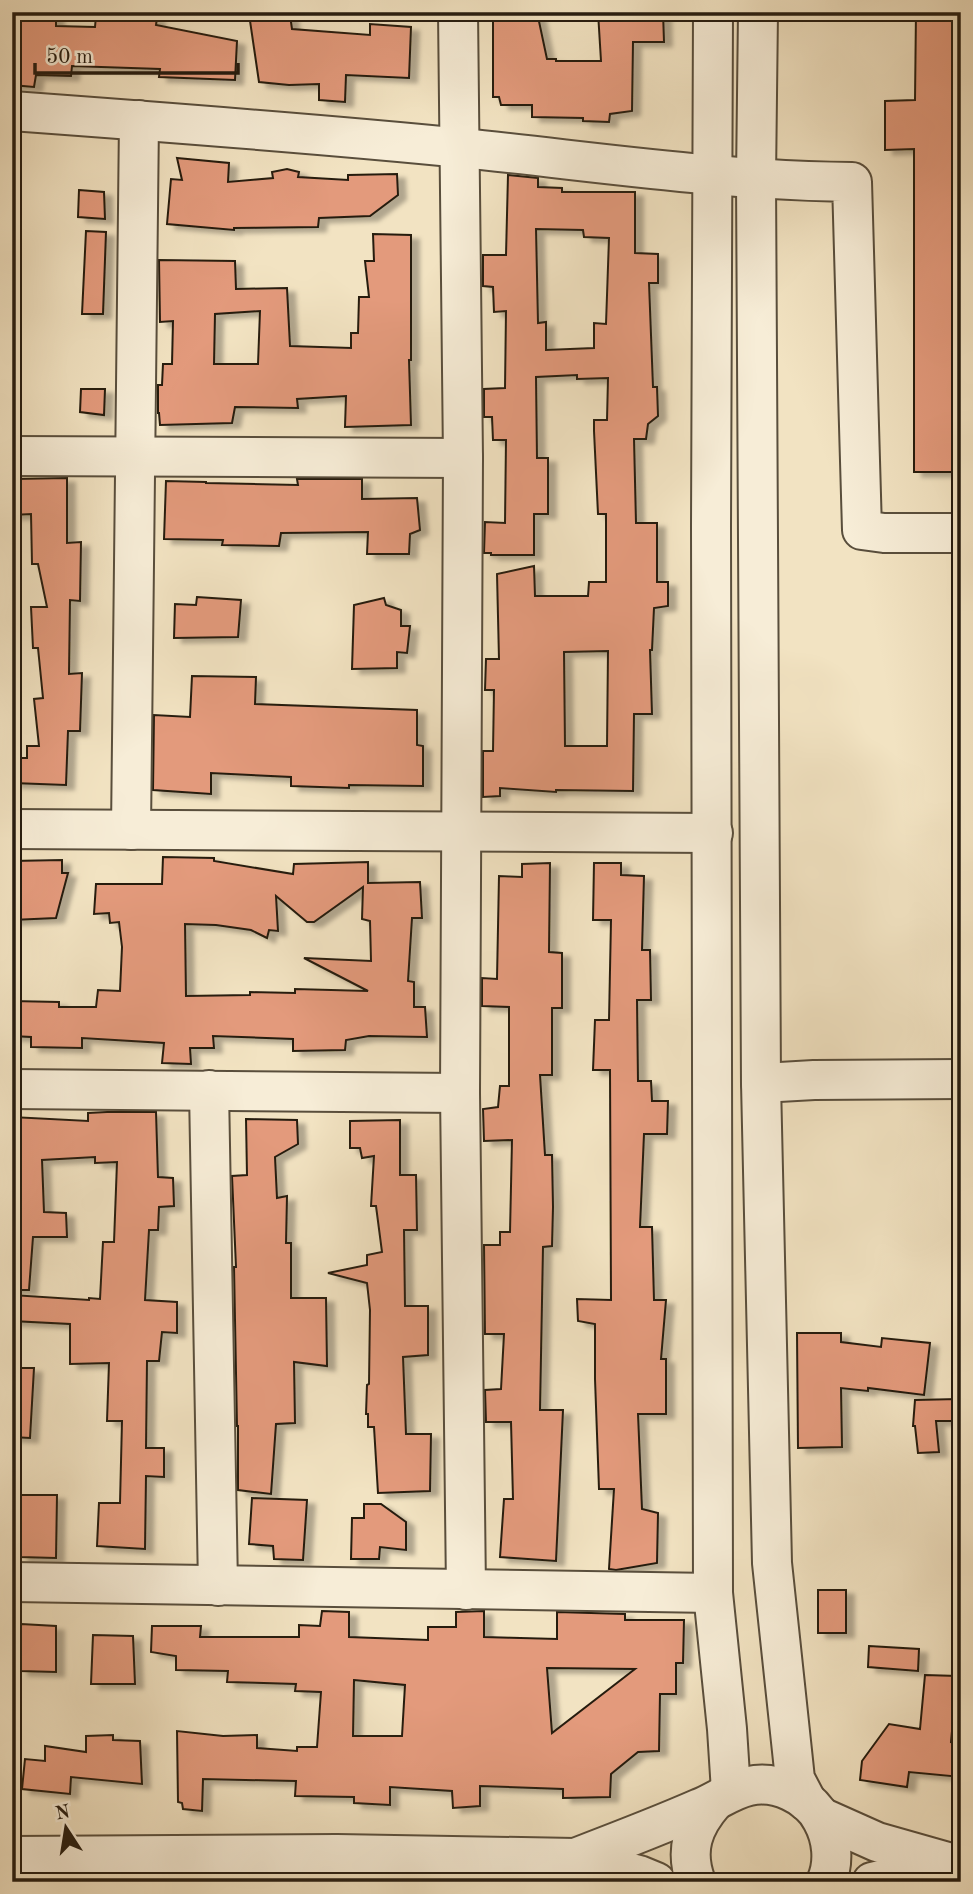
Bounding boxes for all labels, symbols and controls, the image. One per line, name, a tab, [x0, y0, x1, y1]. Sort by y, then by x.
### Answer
scale bar	[35, 32, 238, 76]
text: 50 m	[46, 47, 93, 68]
north arrow	[32, 1792, 102, 1862]
text: N	[54, 1803, 73, 1825]

